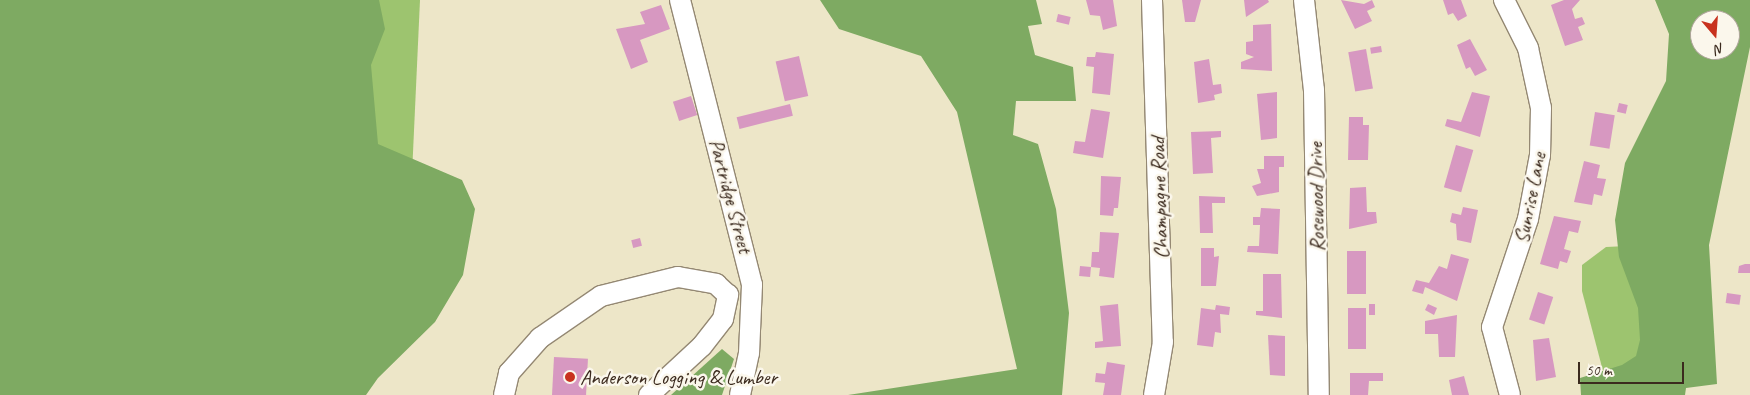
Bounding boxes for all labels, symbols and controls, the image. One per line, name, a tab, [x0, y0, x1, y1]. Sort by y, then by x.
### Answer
north arrow	[1690, 10, 1740, 60]
text: N	[1713, 39, 1726, 58]
street label: Partridge Street	[704, 136, 758, 256]
street label: Champagne Road	[1144, 137, 1174, 259]
street label: Rosewood Drive	[1302, 142, 1330, 252]
street label: Sunrise Lane	[1509, 150, 1551, 246]
scale bar	[1580, 352, 1686, 384]
text: 50 m	[1586, 361, 1612, 380]
place label: Anderson Logging & Lumber	[580, 364, 777, 390]
marker: Anderson Logging & Lumber	[564, 371, 576, 383]

